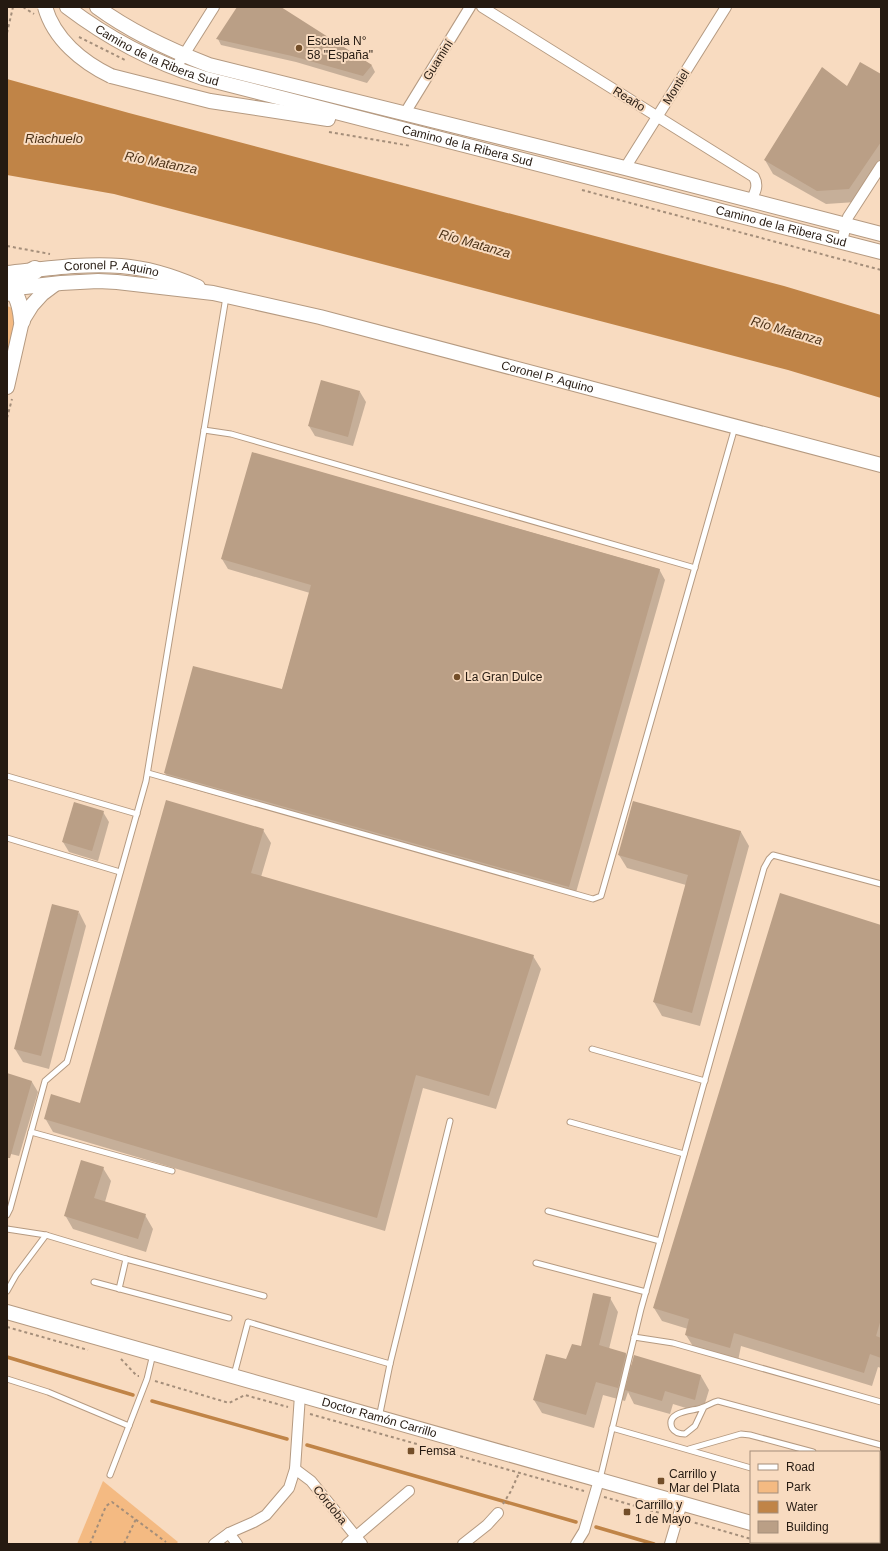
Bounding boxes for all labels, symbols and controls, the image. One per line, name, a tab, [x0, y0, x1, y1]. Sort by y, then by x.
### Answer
street label: Camino de la Ribera Sud	[93, 22, 220, 89]
place label: Escuela N° 58 "España"	[307, 34, 373, 62]
street label: Guaminí	[420, 36, 456, 83]
marker: Escuela N° 58 "España"	[294, 43, 304, 53]
street label: Montiel	[660, 67, 692, 107]
street label: Reaño	[610, 84, 648, 114]
street label: Camino de la Ribera Sud	[400, 122, 534, 169]
water label: Riachuelo	[25, 131, 83, 146]
water label: Río Matanza	[123, 148, 199, 177]
street label: Camino de la Ribera Sud	[714, 203, 848, 250]
water label: Río Matanza	[437, 226, 512, 261]
street label: Coronel P. Aquino	[63, 258, 161, 280]
water label: Río Matanza	[749, 313, 824, 348]
street label: Coronel P. Aquino	[500, 358, 596, 396]
place label: La Gran Dulce	[465, 670, 543, 684]
marker: La Gran Dulce	[452, 672, 462, 682]
street label: Doctor Ramón Carrillo	[320, 1395, 439, 1441]
place label: Femsa	[419, 1444, 456, 1458]
marker: Femsa	[406, 1446, 416, 1456]
legend	[750, 1451, 880, 1543]
text: Road	[786, 1460, 815, 1474]
place label: Carrillo y Mar del Plata	[669, 1467, 740, 1495]
marker: Carrillo y Mar del Plata	[656, 1476, 666, 1486]
text: Park	[786, 1480, 812, 1494]
street label: Córdoba	[310, 1483, 350, 1528]
place label: Carrillo y 1 de Mayo	[635, 1498, 691, 1526]
text: Water	[786, 1500, 818, 1514]
marker: Carrillo y 1 de Mayo	[622, 1507, 632, 1517]
text: Building	[786, 1520, 829, 1534]

